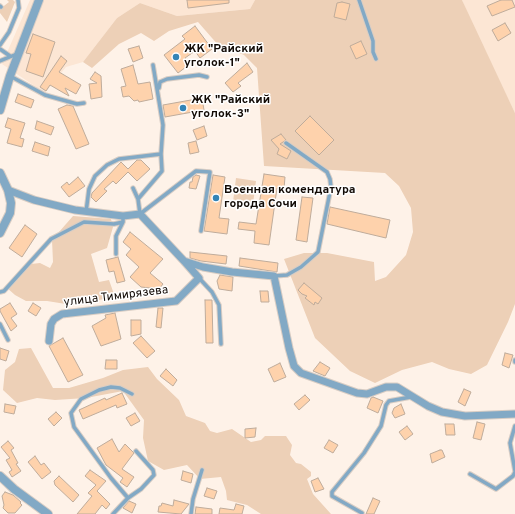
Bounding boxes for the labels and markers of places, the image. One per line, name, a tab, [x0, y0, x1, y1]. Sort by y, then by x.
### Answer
place label: ЖК "Райский уголок-1"	[184, 43, 263, 71]
marker: ЖК "Райский уголок-1"	[171, 52, 181, 62]
place label: ЖК "Райский уголок-3"	[191, 94, 270, 122]
marker: ЖК "Райский уголок-3"	[178, 103, 188, 113]
place label: Военная комендатура города Сочи	[224, 184, 356, 212]
marker: Военная комендатура города Сочи	[211, 193, 221, 203]

